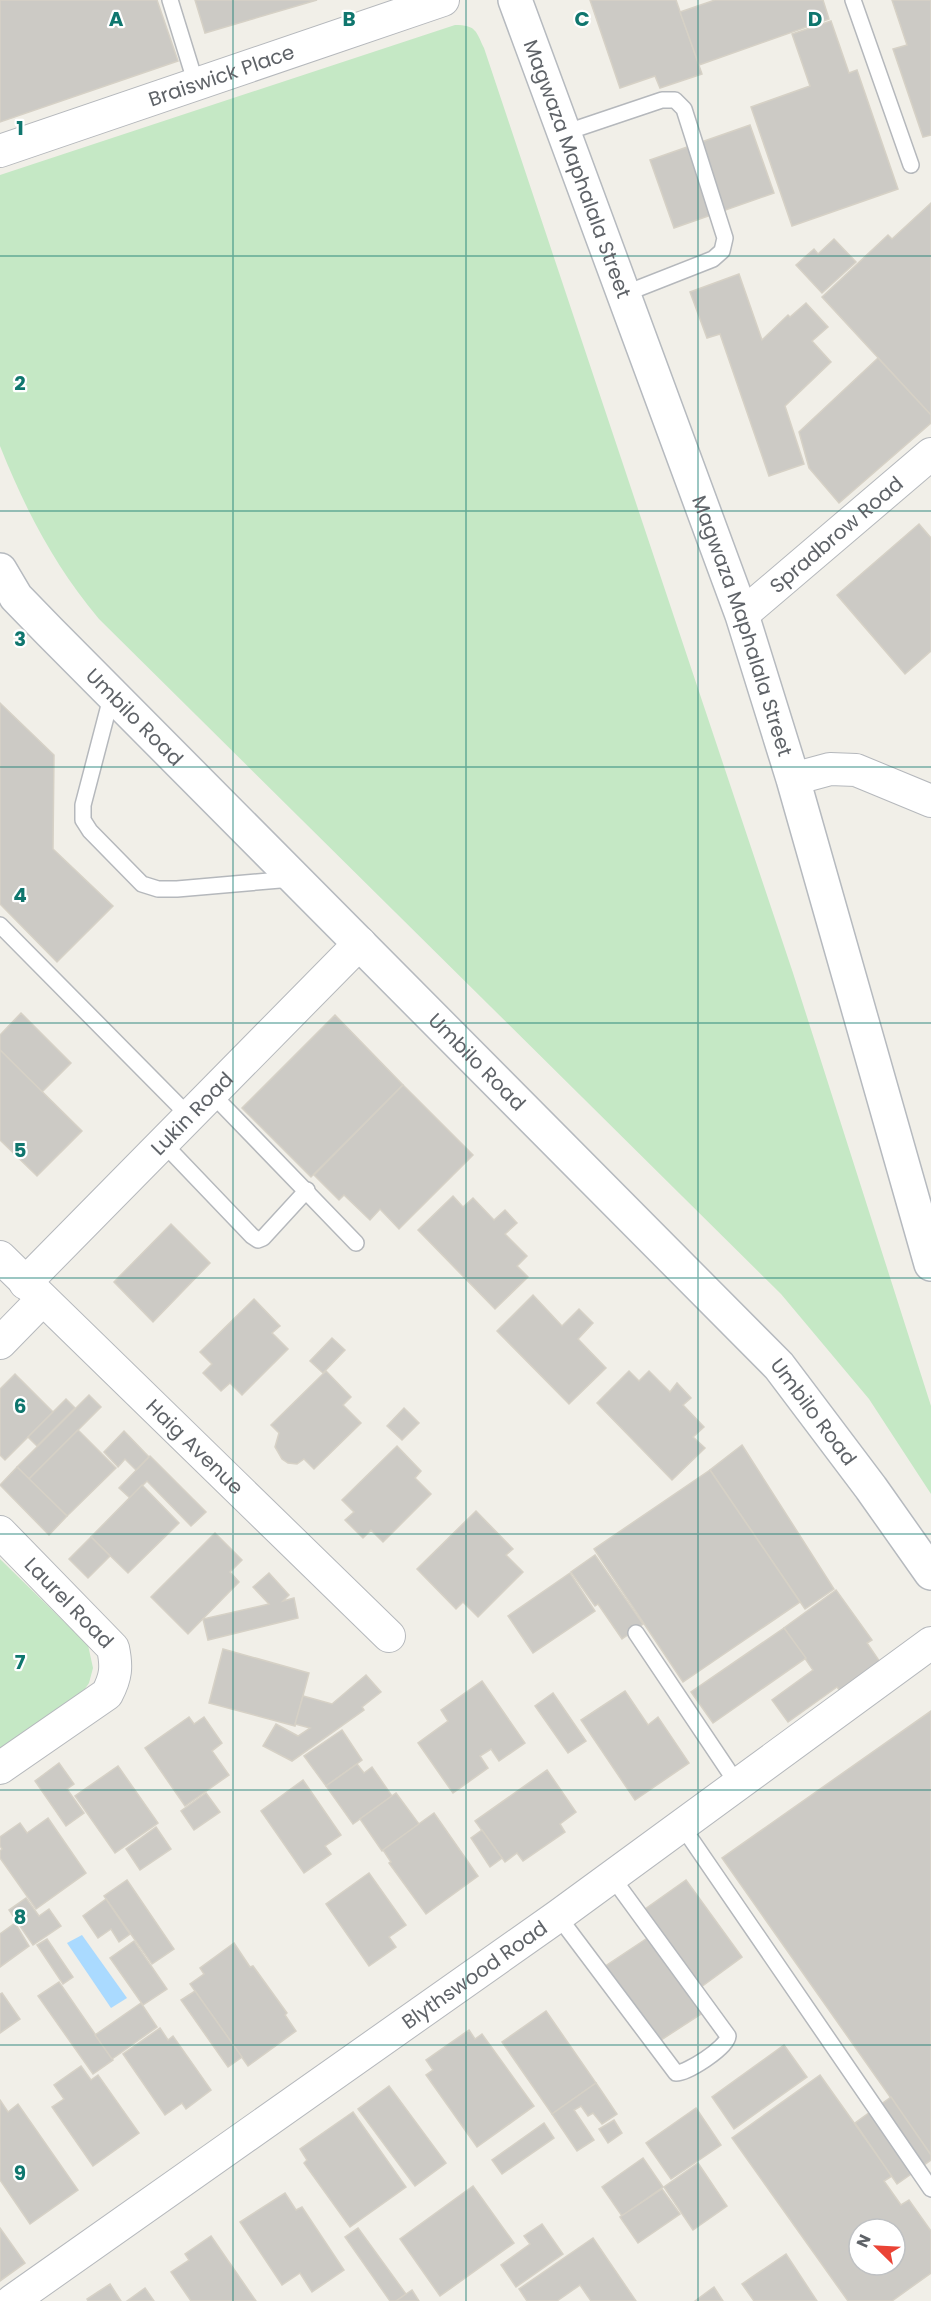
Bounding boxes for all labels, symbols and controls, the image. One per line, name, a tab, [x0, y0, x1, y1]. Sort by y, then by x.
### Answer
text: A	[109, 5, 124, 33]
text: B	[342, 5, 356, 33]
text: C	[574, 5, 590, 33]
text: D	[808, 5, 822, 33]
street label: Magwaza Maphalala Street	[517, 36, 638, 302]
street label: Braiswick Place	[145, 38, 298, 113]
text: 1	[16, 114, 24, 142]
text: 2	[14, 369, 26, 397]
street label: Spradbrow Road	[764, 470, 909, 600]
street label: Magwaza Maphalala Street	[685, 492, 799, 760]
text: 3	[14, 625, 26, 653]
street label: Umbilo Road	[80, 662, 189, 772]
text: 4	[13, 881, 27, 909]
street label: Umbilo Road	[422, 1007, 532, 1117]
street label: Lukin Road	[145, 1066, 240, 1161]
text: 5	[14, 1136, 27, 1164]
street label: Umbilo Road	[764, 1352, 863, 1471]
text: 6	[14, 1392, 26, 1420]
street label: Haig Avenue	[140, 1393, 250, 1501]
street label: Laurel Road	[18, 1551, 120, 1655]
text: 7	[15, 1648, 26, 1676]
text: 8	[14, 1903, 26, 1931]
street label: Blythswood Road	[396, 1914, 553, 2036]
text: 9	[14, 2159, 26, 2187]
north arrow	[847, 2217, 907, 2277]
text: N	[851, 2231, 877, 2251]

